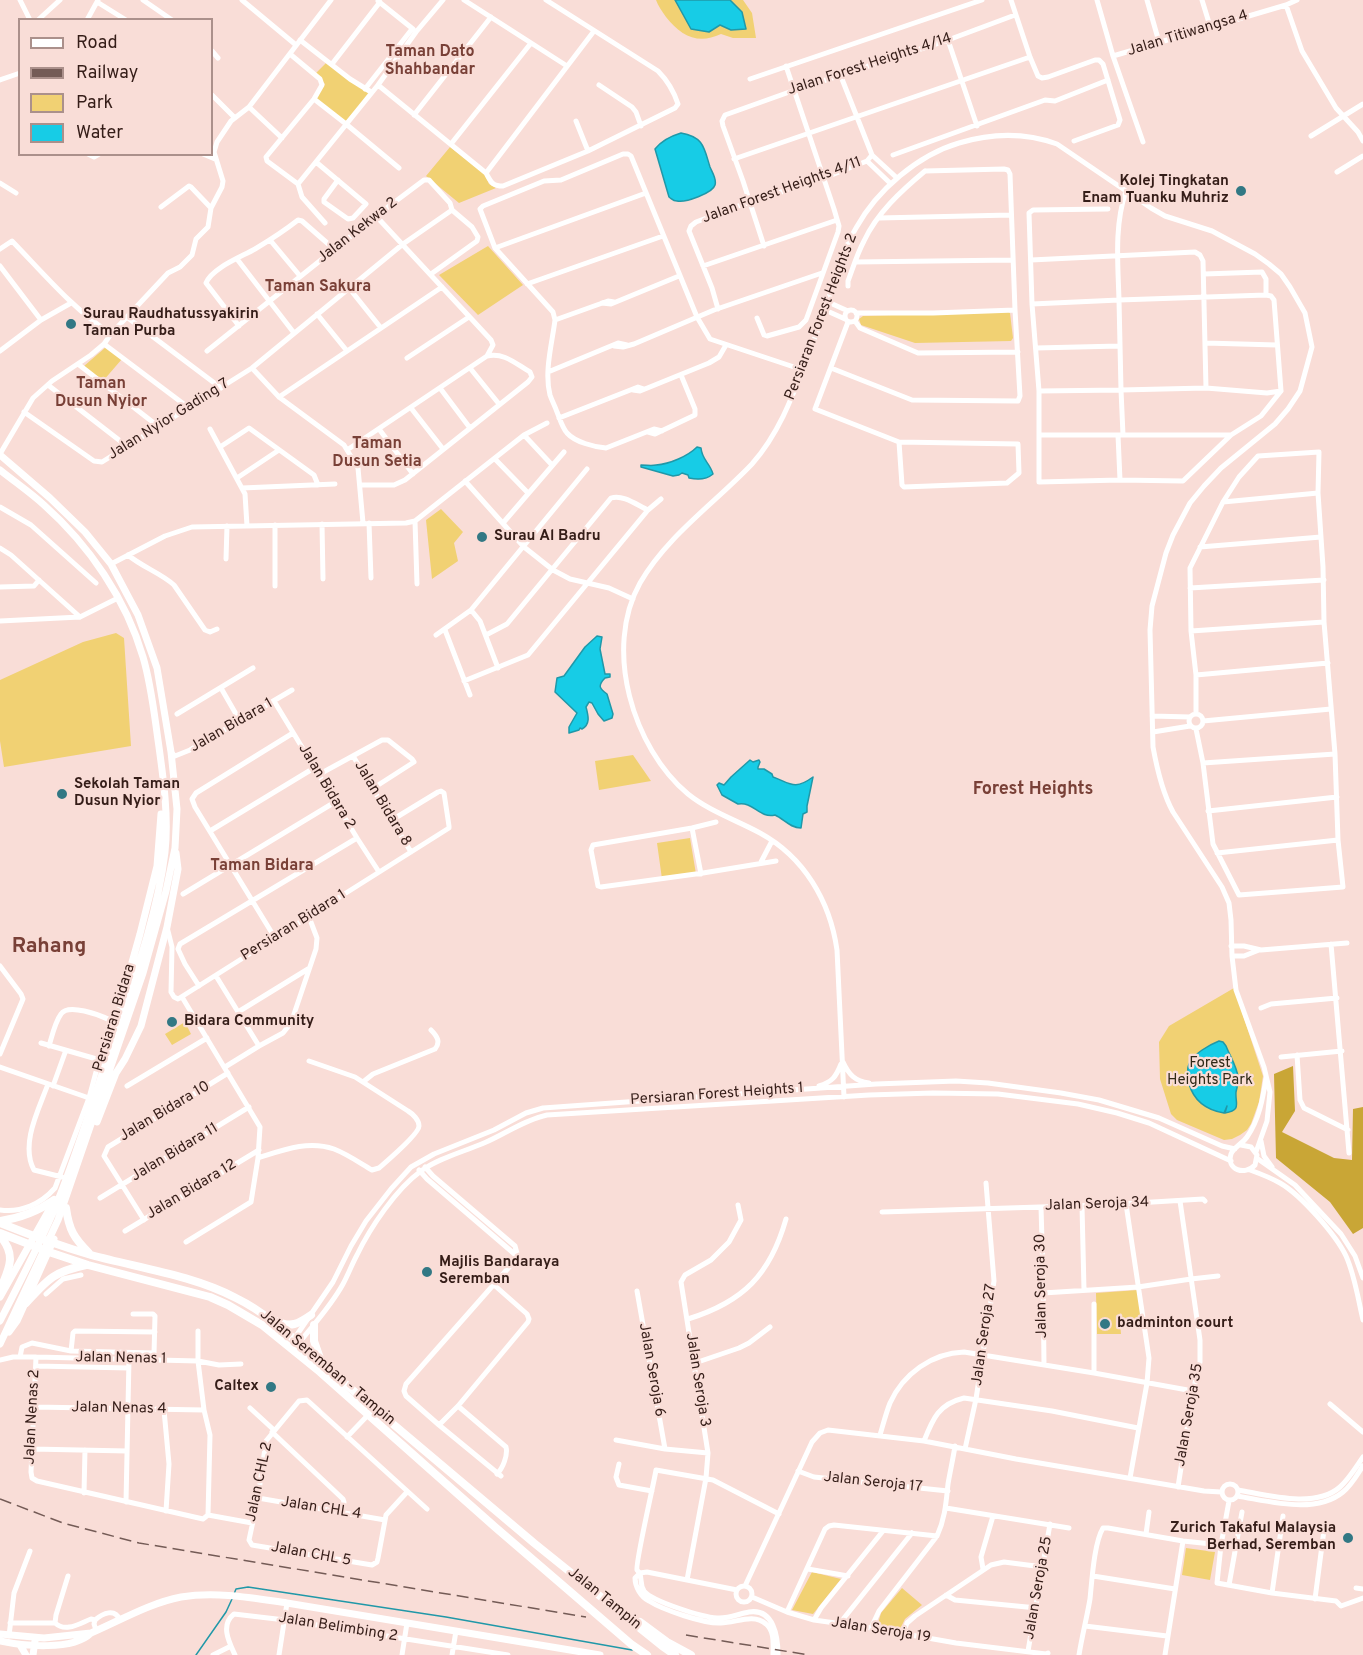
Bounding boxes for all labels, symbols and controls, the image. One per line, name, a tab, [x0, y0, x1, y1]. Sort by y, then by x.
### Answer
street label: Jalan Titiwangsa 4	[1126, 7, 1250, 61]
legend	[18, 18, 213, 156]
street label: Jalan Forest Heights 4/14	[786, 30, 954, 100]
text: Road	[76, 32, 118, 55]
district label: Taman Dato Shahbandar	[385, 43, 475, 81]
text: Railway	[76, 62, 138, 85]
text: Park	[76, 92, 113, 115]
text: Water	[76, 122, 123, 145]
street label: Jalan Forest Heights 4/11	[700, 154, 864, 228]
place label: Kolej Tingkatan Enam Tuanku Muhriz	[1082, 173, 1229, 208]
marker: Kolej Tingkatan Enam Tuanku Muhriz	[1234, 184, 1248, 198]
street label: Jalan Kekwa 2	[314, 194, 402, 268]
street label: Persiaran Forest Heights 2	[782, 231, 862, 403]
district label: Taman Sakura	[265, 278, 371, 298]
place label: Surau Raudhatussyakirin Taman Purba	[83, 306, 259, 341]
marker: Surau Raudhatussyakirin Taman Purba	[64, 317, 78, 331]
district label: Taman Dusun Nyior	[55, 375, 147, 413]
street label: Jalan Nyior Gading 7	[105, 375, 233, 465]
district label: Taman Dusun Setia	[332, 435, 422, 473]
place label: Surau Al Badru	[494, 528, 601, 546]
marker: Surau Al Badru	[475, 530, 489, 544]
street label: Jalan Bidara 1	[187, 695, 277, 757]
street label: Jalan Bidara 2	[293, 741, 359, 833]
street label: Jalan Bidara 8	[349, 758, 415, 850]
place label: Sekolah Taman Dusun Nyior	[74, 776, 180, 811]
district label: Forest Heights	[973, 779, 1093, 801]
marker: Sekolah Taman Dusun Nyior	[55, 787, 69, 801]
district label: Taman Bidara	[210, 857, 314, 877]
street label: Persiaran Bidara 1	[238, 886, 350, 966]
district label: Rahang	[12, 935, 86, 961]
street label: Persiaran Bidara	[90, 962, 140, 1074]
place label: Bidara Community	[184, 1013, 314, 1031]
marker: Bidara Community	[165, 1015, 179, 1029]
park label: Forest Heights Park	[1167, 1055, 1253, 1090]
street label: Jalan Bidara 10	[116, 1078, 214, 1146]
street label: Persiaran Forest Heights 1	[630, 1080, 804, 1110]
street label: Jalan Bidara 11	[128, 1120, 222, 1186]
street label: Jalan Bidara 12	[144, 1156, 240, 1224]
street label: Jalan Seroja 34	[1045, 1194, 1149, 1216]
street label: Jalan Seroja 30	[1032, 1234, 1052, 1338]
place label: Majlis Bandaraya Seremban	[439, 1254, 559, 1289]
marker: Majlis Bandaraya Seremban	[420, 1265, 434, 1279]
street label: Jalan Seroja 27	[969, 1283, 1001, 1387]
street label: Jalan Seremban - Tampin	[256, 1306, 398, 1430]
place label: badminton court	[1117, 1315, 1233, 1333]
marker: badminton court	[1098, 1317, 1112, 1331]
street label: Jalan Seroja 6	[634, 1322, 668, 1418]
street label: Jalan Seroja 3	[681, 1332, 713, 1428]
street label: Jalan Nenas 1	[75, 1349, 167, 1369]
street label: Jalan Seroja 35	[1172, 1362, 1208, 1468]
street label: Jalan Nenas 2	[22, 1369, 44, 1465]
place label: Caltex	[214, 1378, 259, 1396]
marker: Caltex	[264, 1380, 278, 1394]
street label: Jalan Nenas 4	[71, 1399, 167, 1419]
street label: Jalan CHL 2	[243, 1440, 277, 1524]
street label: Jalan Seroja 17	[823, 1469, 923, 1497]
street label: Jalan CHL 4	[279, 1494, 363, 1524]
place label: Zurich Takaful Malaysia Berhad, Seremban	[1170, 1520, 1336, 1555]
marker: Zurich Takaful Malaysia Berhad, Seremban	[1341, 1531, 1355, 1545]
street label: Jalan Seroja 25	[1021, 1535, 1057, 1641]
street label: Jalan CHL 5	[269, 1539, 353, 1571]
street label: Jalan Tampin	[564, 1564, 644, 1634]
street label: Jalan Belimbing 2	[277, 1610, 399, 1646]
street label: Jalan Seroja 19	[830, 1614, 932, 1648]

